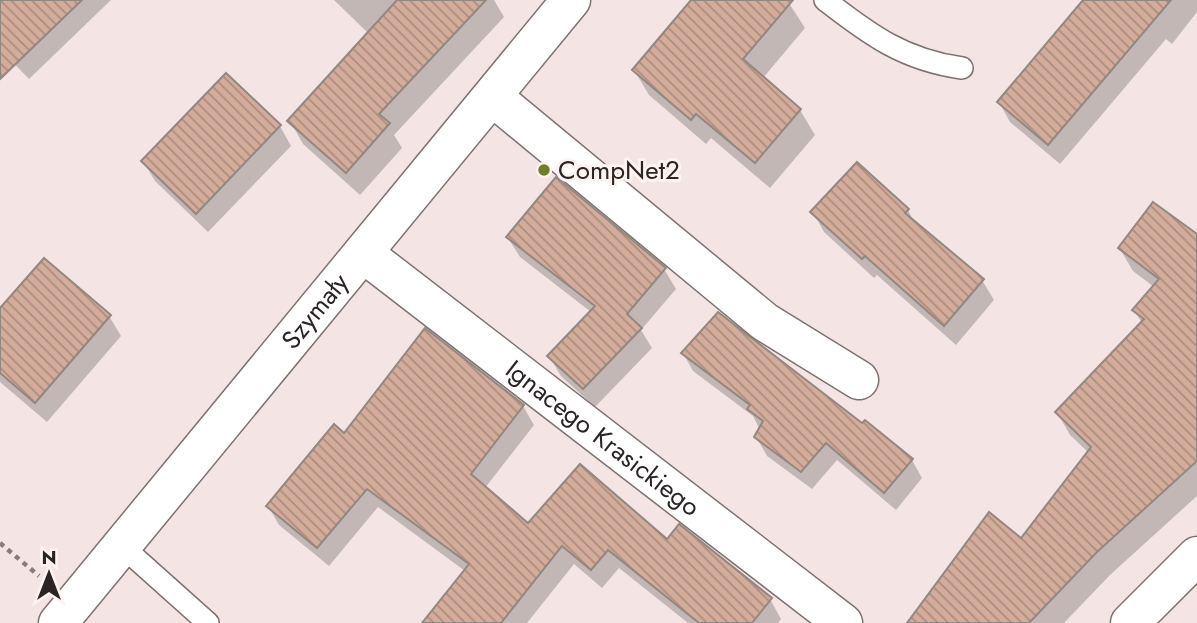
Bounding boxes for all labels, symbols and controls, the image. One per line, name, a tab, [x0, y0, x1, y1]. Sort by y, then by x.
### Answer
place label: CompNet2	[558, 151, 680, 189]
marker: CompNet2	[536, 162, 552, 178]
street label: Szymały	[272, 265, 358, 357]
street label: Ignacego Krasickiego	[498, 351, 708, 525]
north arrow	[14, 539, 84, 609]
text: N	[41, 544, 57, 571]

